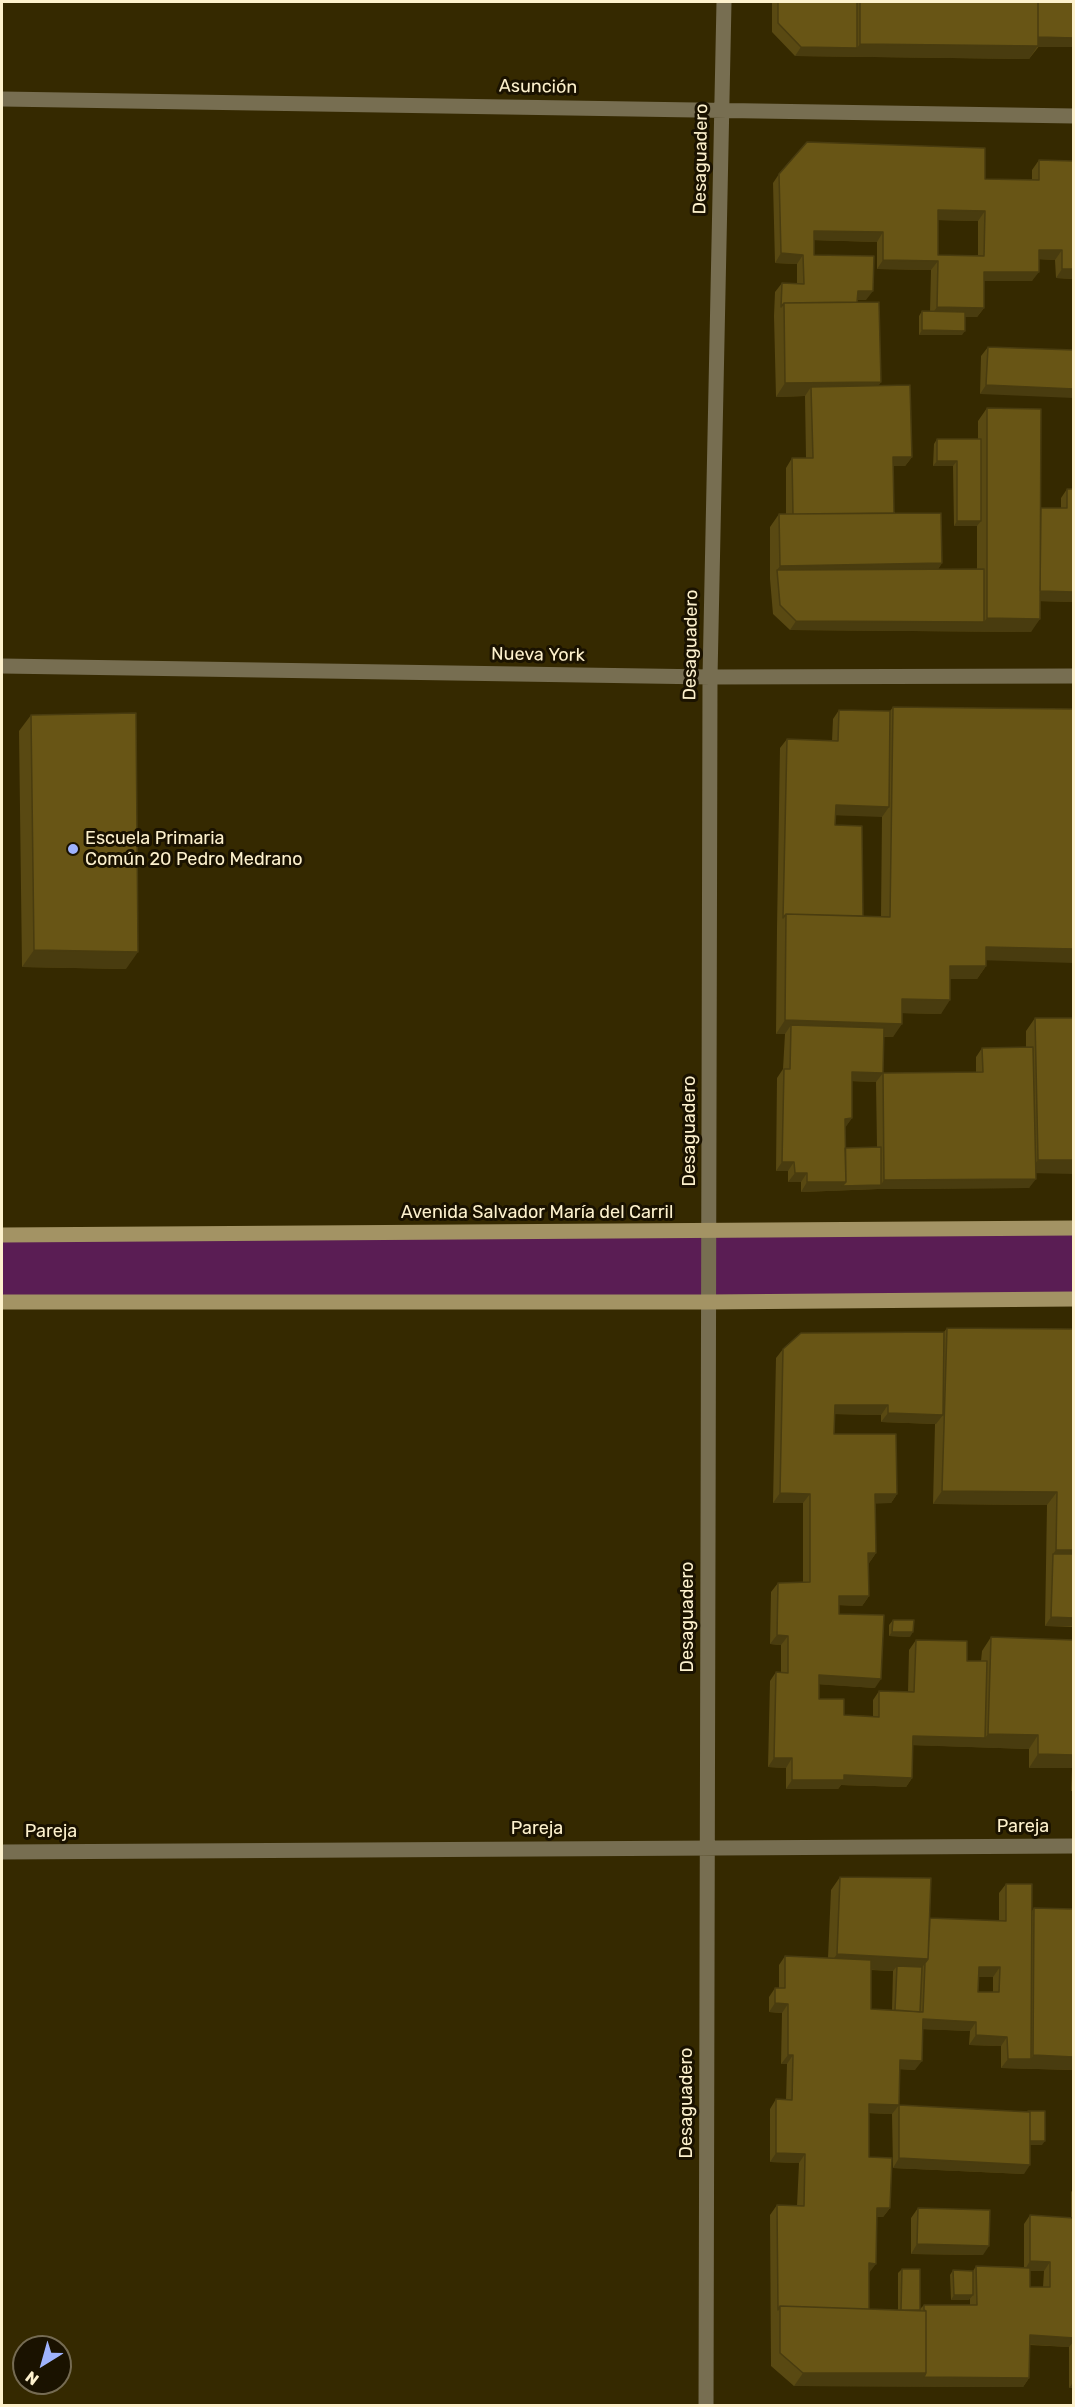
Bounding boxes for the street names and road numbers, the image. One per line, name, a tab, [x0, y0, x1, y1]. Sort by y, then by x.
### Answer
street label: Asunción	[499, 76, 577, 98]
street label: Desaguadero	[689, 103, 713, 215]
street label: Desaguadero	[679, 589, 703, 701]
street label: Nueva York	[491, 643, 585, 667]
street label: Desaguadero	[679, 1076, 701, 1186]
street label: Avenida Salvador María del Carril	[401, 1202, 673, 1224]
street label: Desaguadero	[677, 1562, 699, 1672]
street label: Pareja	[997, 1816, 1049, 1838]
street label: Pareja	[511, 1818, 563, 1840]
street label: Pareja	[25, 1821, 77, 1843]
street label: Desaguadero	[676, 2048, 698, 2158]

